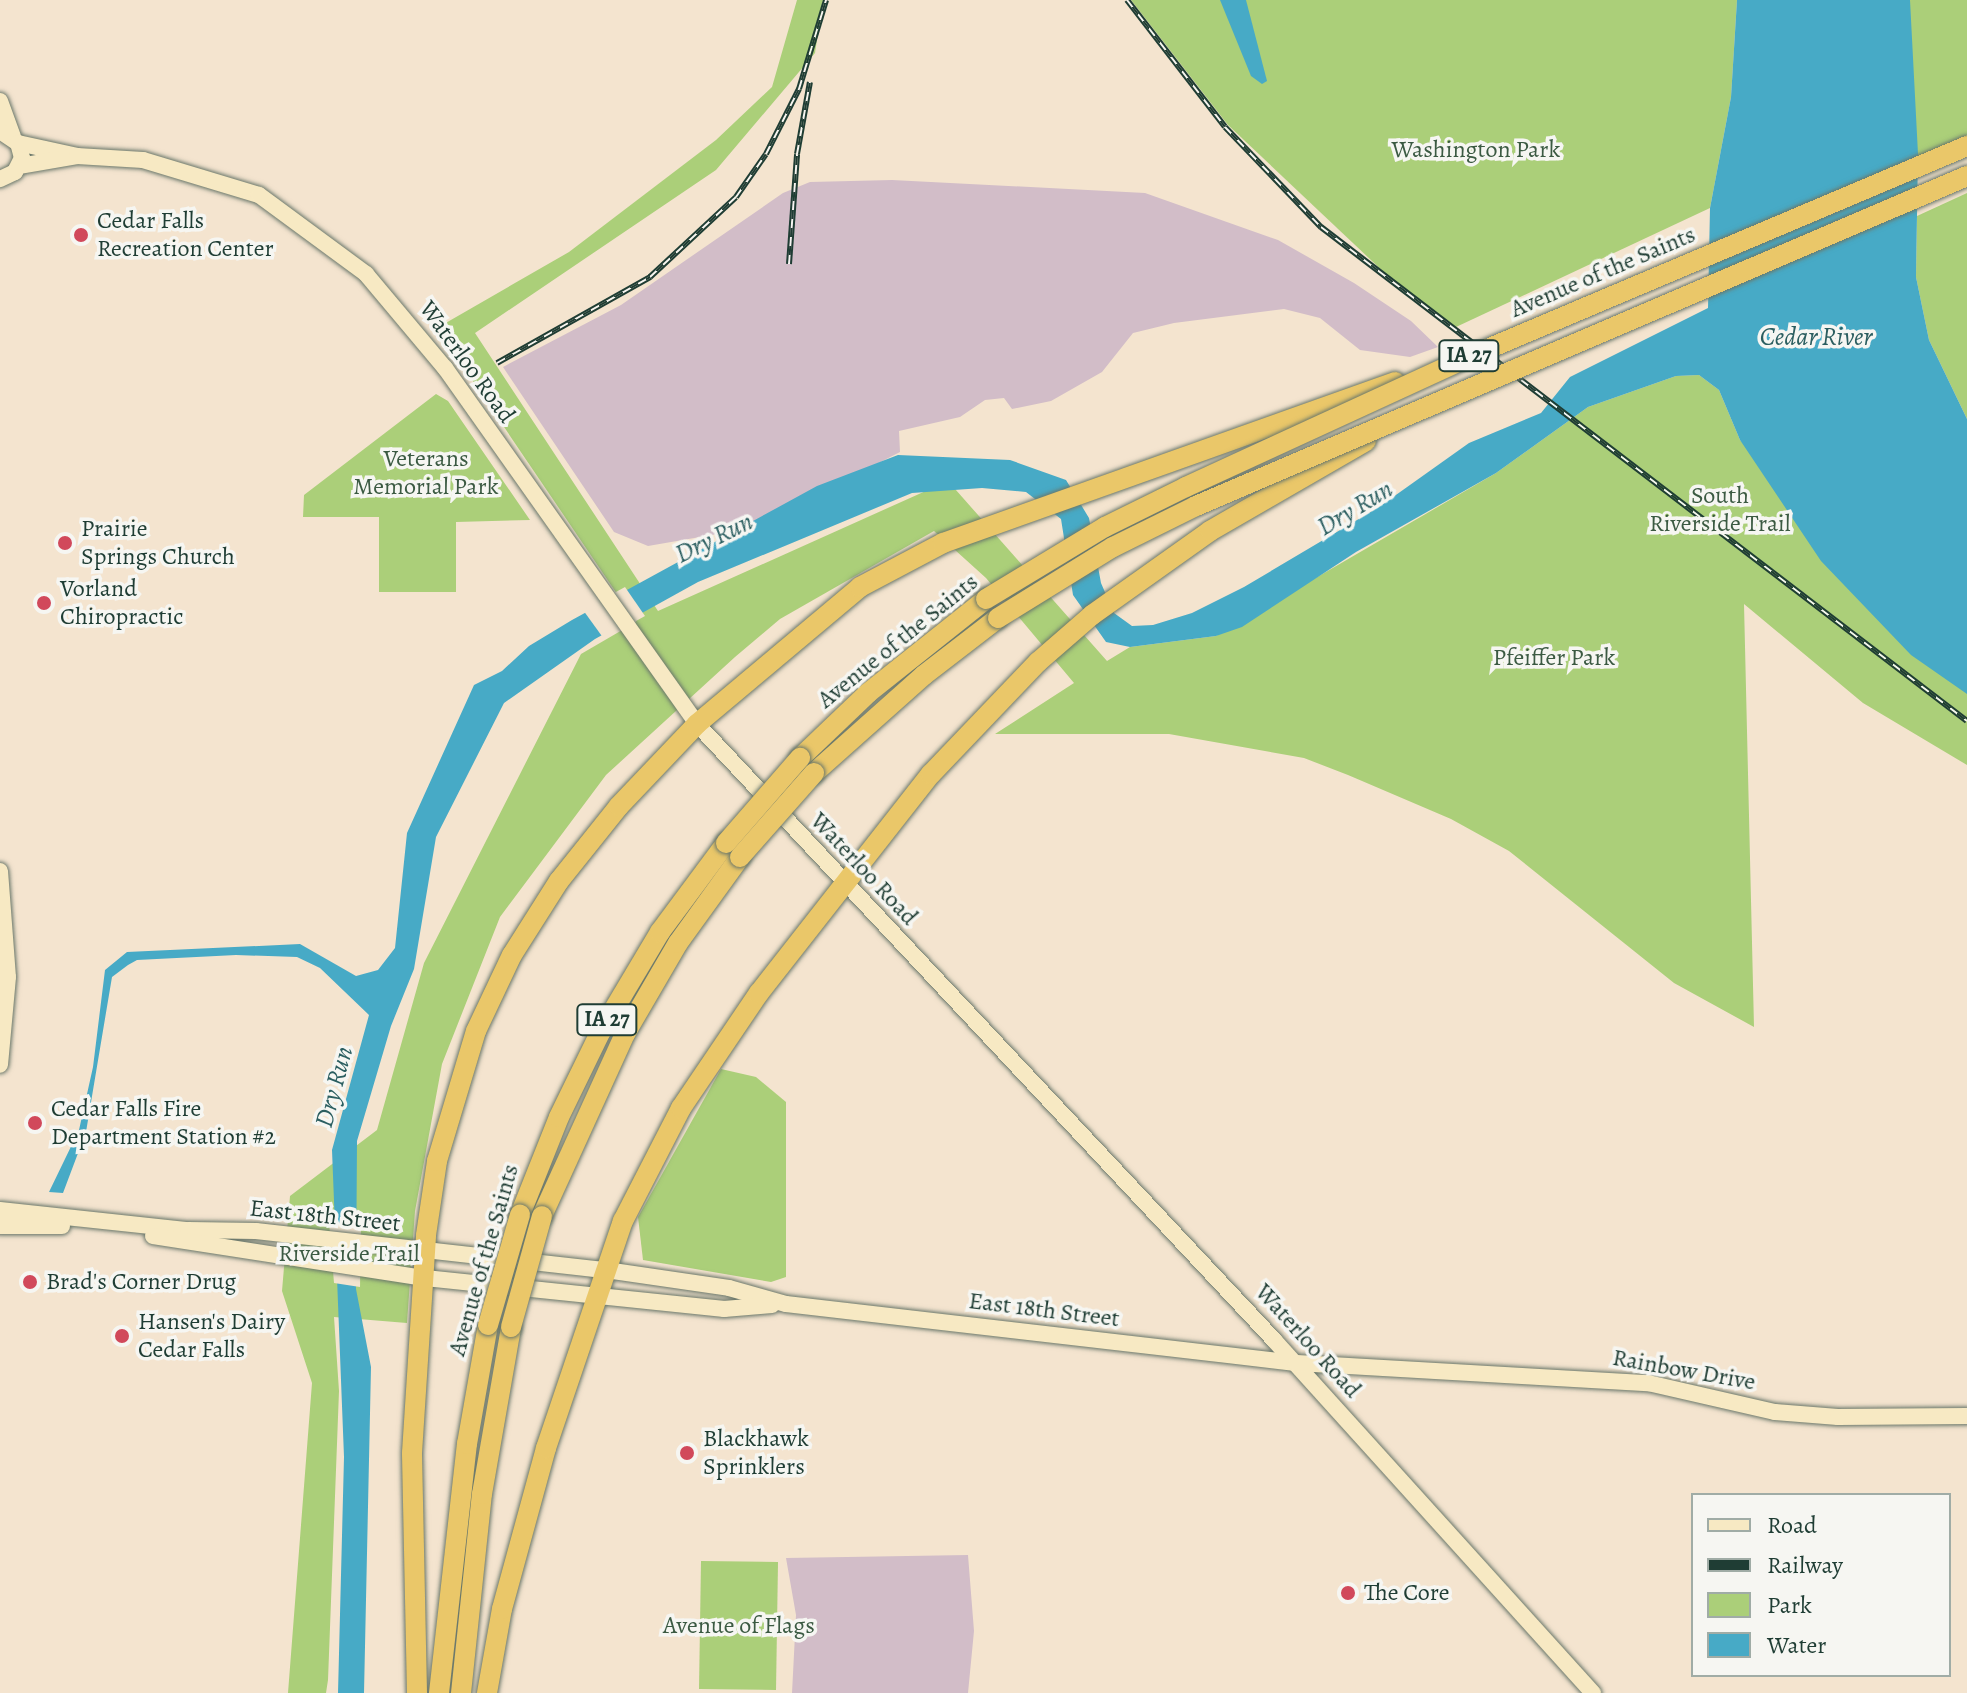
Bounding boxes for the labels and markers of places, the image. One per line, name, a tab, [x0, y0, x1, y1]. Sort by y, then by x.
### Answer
place label: Cedar Falls Recreation Center	[97, 207, 274, 263]
marker: Cedar Falls Recreation Center	[72, 226, 90, 244]
place label: Prairie Springs Church	[81, 515, 235, 571]
marker: Prairie Springs Church	[56, 534, 74, 552]
place label: Vorland Chiropractic	[60, 575, 183, 631]
marker: Vorland Chiropractic	[35, 594, 53, 612]
place label: Cedar Falls Fire Department Station #2	[51, 1095, 276, 1151]
marker: Cedar Falls Fire Department Station #2	[26, 1114, 44, 1132]
place label: Brad's Corner Drug	[46, 1268, 236, 1296]
marker: Brad's Corner Drug	[21, 1273, 39, 1291]
place label: Hansen's Dairy Cedar Falls	[138, 1308, 285, 1364]
marker: Hansen's Dairy Cedar Falls	[113, 1327, 131, 1345]
place label: Blackhawk Sprinklers	[703, 1425, 809, 1481]
marker: Blackhawk Sprinklers	[678, 1444, 696, 1462]
place label: The Core	[1364, 1579, 1449, 1607]
marker: The Core	[1339, 1584, 1357, 1602]

